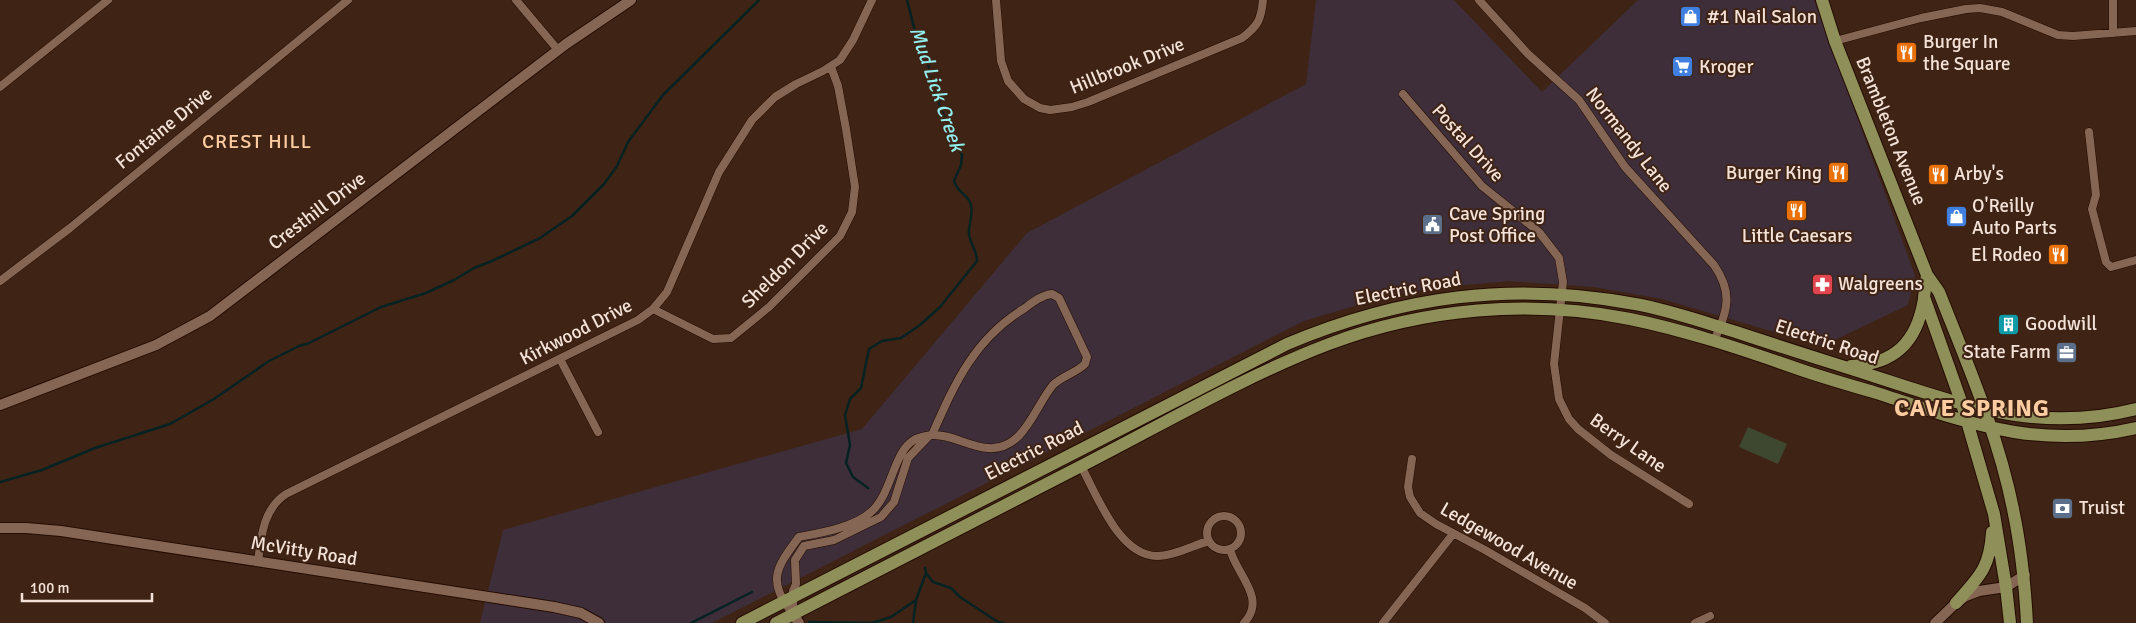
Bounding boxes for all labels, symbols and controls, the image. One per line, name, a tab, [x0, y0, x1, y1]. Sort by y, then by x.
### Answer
shop icon: #1 Nail Salon	[1679, 5, 1703, 29]
place label: #1 Nail Salon	[1707, 5, 1817, 29]
water label: Mud Lick Creek	[904, 23, 971, 157]
place label: Burger In the Square	[1923, 30, 2010, 76]
street label: Hillbrook Drive	[1066, 32, 1188, 100]
restaurant icon: Burger In the Square	[1895, 41, 1919, 65]
street label: Brambleton Avenue	[1850, 53, 1932, 209]
supermarket icon: Kroger	[1671, 55, 1695, 79]
place label: Kroger	[1699, 55, 1753, 79]
street label: Fontaine Drive	[111, 82, 217, 174]
street label: Normandy Lane	[1580, 82, 1678, 198]
street label: Postal Drive	[1427, 99, 1509, 187]
district label: CREST HILL	[202, 129, 312, 154]
place label: Burger King	[1726, 161, 1822, 185]
restaurant icon: Burger King	[1826, 161, 1850, 185]
restaurant icon: Arby's	[1926, 162, 1950, 186]
place label: Arby's	[1954, 162, 2004, 186]
street label: Cresthill Drive	[264, 167, 370, 255]
place label: O'Reilly Auto Parts	[1972, 194, 2057, 240]
restaurant icon: Little Caesars	[1785, 198, 1809, 222]
place label: Cave Spring Post Office	[1449, 202, 1545, 248]
shop icon: O'Reilly Auto Parts	[1944, 205, 1968, 229]
public building icon: Cave Spring Post Office	[1421, 213, 1445, 237]
street label: Sheldon Drive	[737, 217, 833, 313]
place label: Little Caesars	[1742, 224, 1852, 248]
place label: El Rodeo	[1971, 243, 2042, 267]
restaurant icon: El Rodeo	[2046, 243, 2070, 267]
street label: Electric Road	[1353, 267, 1463, 311]
pharmacy icon: Walgreens	[1810, 272, 1834, 296]
place label: Walgreens	[1838, 272, 1923, 296]
street label: Kirkwood Drive	[516, 293, 636, 371]
building icon: Goodwill	[1997, 312, 2021, 336]
place label: Goodwill	[2025, 312, 2097, 336]
street label: Electric Road	[1772, 314, 1882, 370]
place label: State Farm	[1963, 340, 2051, 364]
office icon: State Farm	[2055, 340, 2079, 364]
district label: CAVE SPRING	[1894, 393, 2050, 423]
street label: Berry Lane	[1585, 408, 1671, 478]
street label: Electric Road	[981, 416, 1087, 486]
bank icon: Truist	[2051, 496, 2075, 520]
place label: Truist	[2079, 496, 2125, 520]
street label: Ledgewood Avenue	[1436, 497, 1582, 595]
street label: McVitty Road	[249, 531, 359, 571]
scale bar	[22, 570, 152, 602]
text: 100 m	[30, 579, 70, 597]

